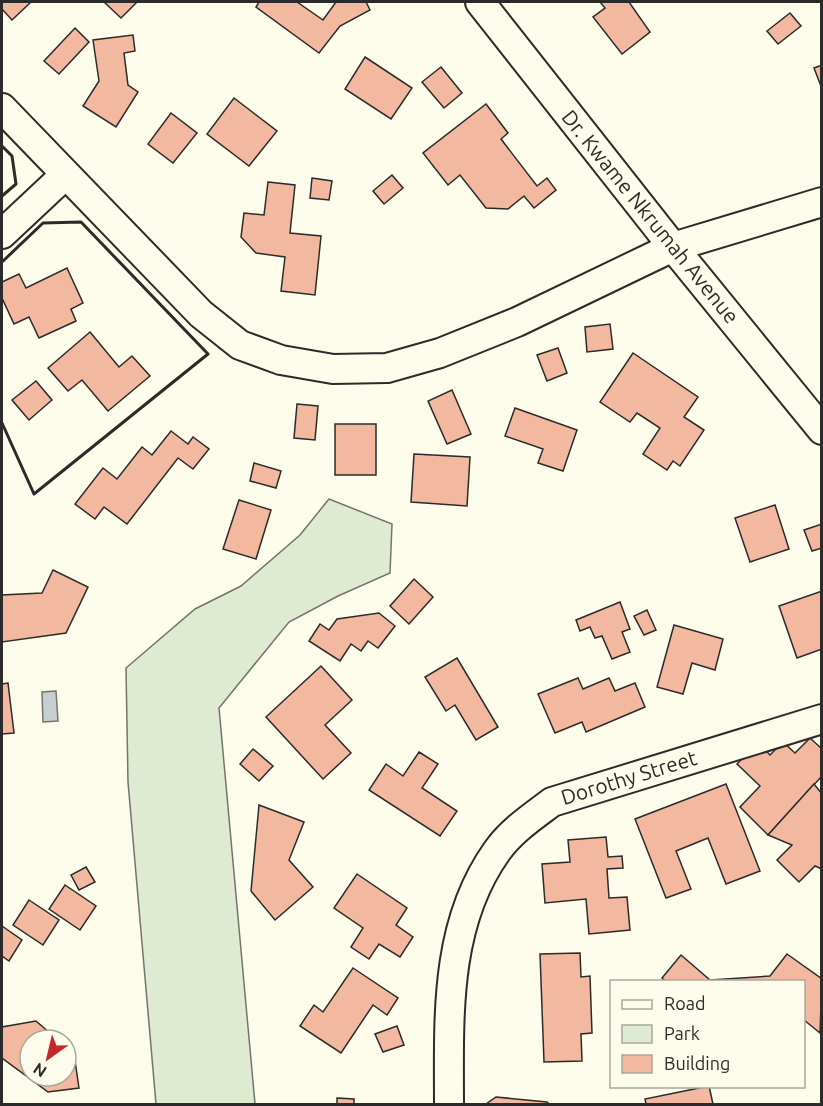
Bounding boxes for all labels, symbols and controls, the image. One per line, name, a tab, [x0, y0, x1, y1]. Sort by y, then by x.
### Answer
street label: Dr. Kwame Nkrumah Avenue	[557, 105, 744, 328]
street label: Dorothy Street	[558, 745, 700, 809]
legend	[610, 980, 805, 1088]
text: Road	[664, 993, 706, 1013]
text: Park	[664, 1023, 700, 1043]
north arrow	[18, 1028, 78, 1088]
text: Building	[664, 1053, 730, 1073]
text: N	[30, 1060, 50, 1081]

